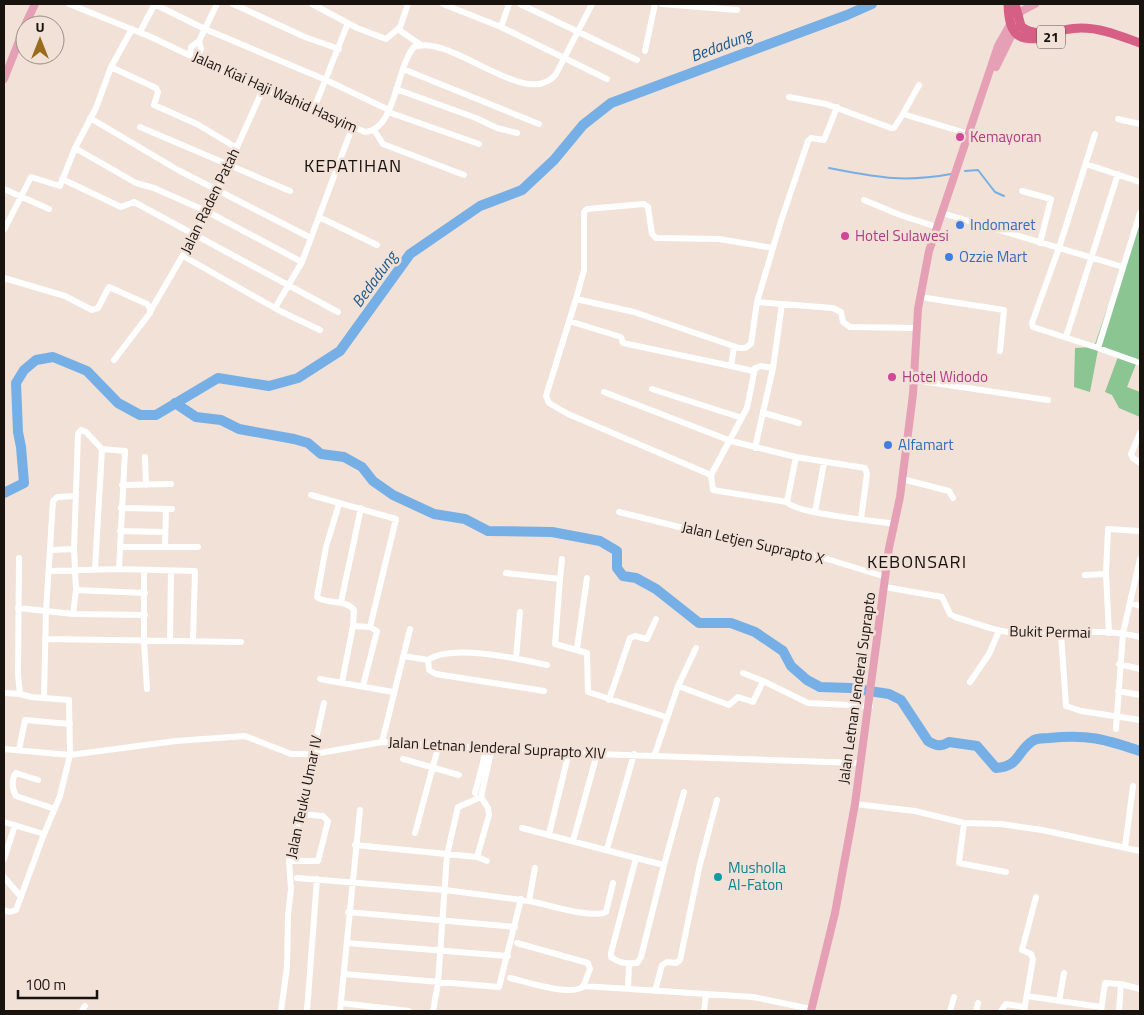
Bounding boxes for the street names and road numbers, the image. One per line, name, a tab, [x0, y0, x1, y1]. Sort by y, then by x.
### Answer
road number: 21	[1037, 26, 1065, 48]
street label: Jalan Kiai Haji Wahid Hasyim	[189, 45, 361, 138]
street label: Jalan Raden Patah	[174, 144, 245, 257]
street label: Jalan Letjen Suprapto X	[680, 515, 827, 570]
street label: Jalan Letnan Jenderal Suprapto	[832, 590, 881, 785]
street label: Bukit Permai	[1009, 619, 1091, 644]
street label: Jalan Letnan Jenderal Suprapto XIV	[388, 730, 607, 765]
street label: Jalan Teuku Umar IV	[279, 733, 328, 861]

